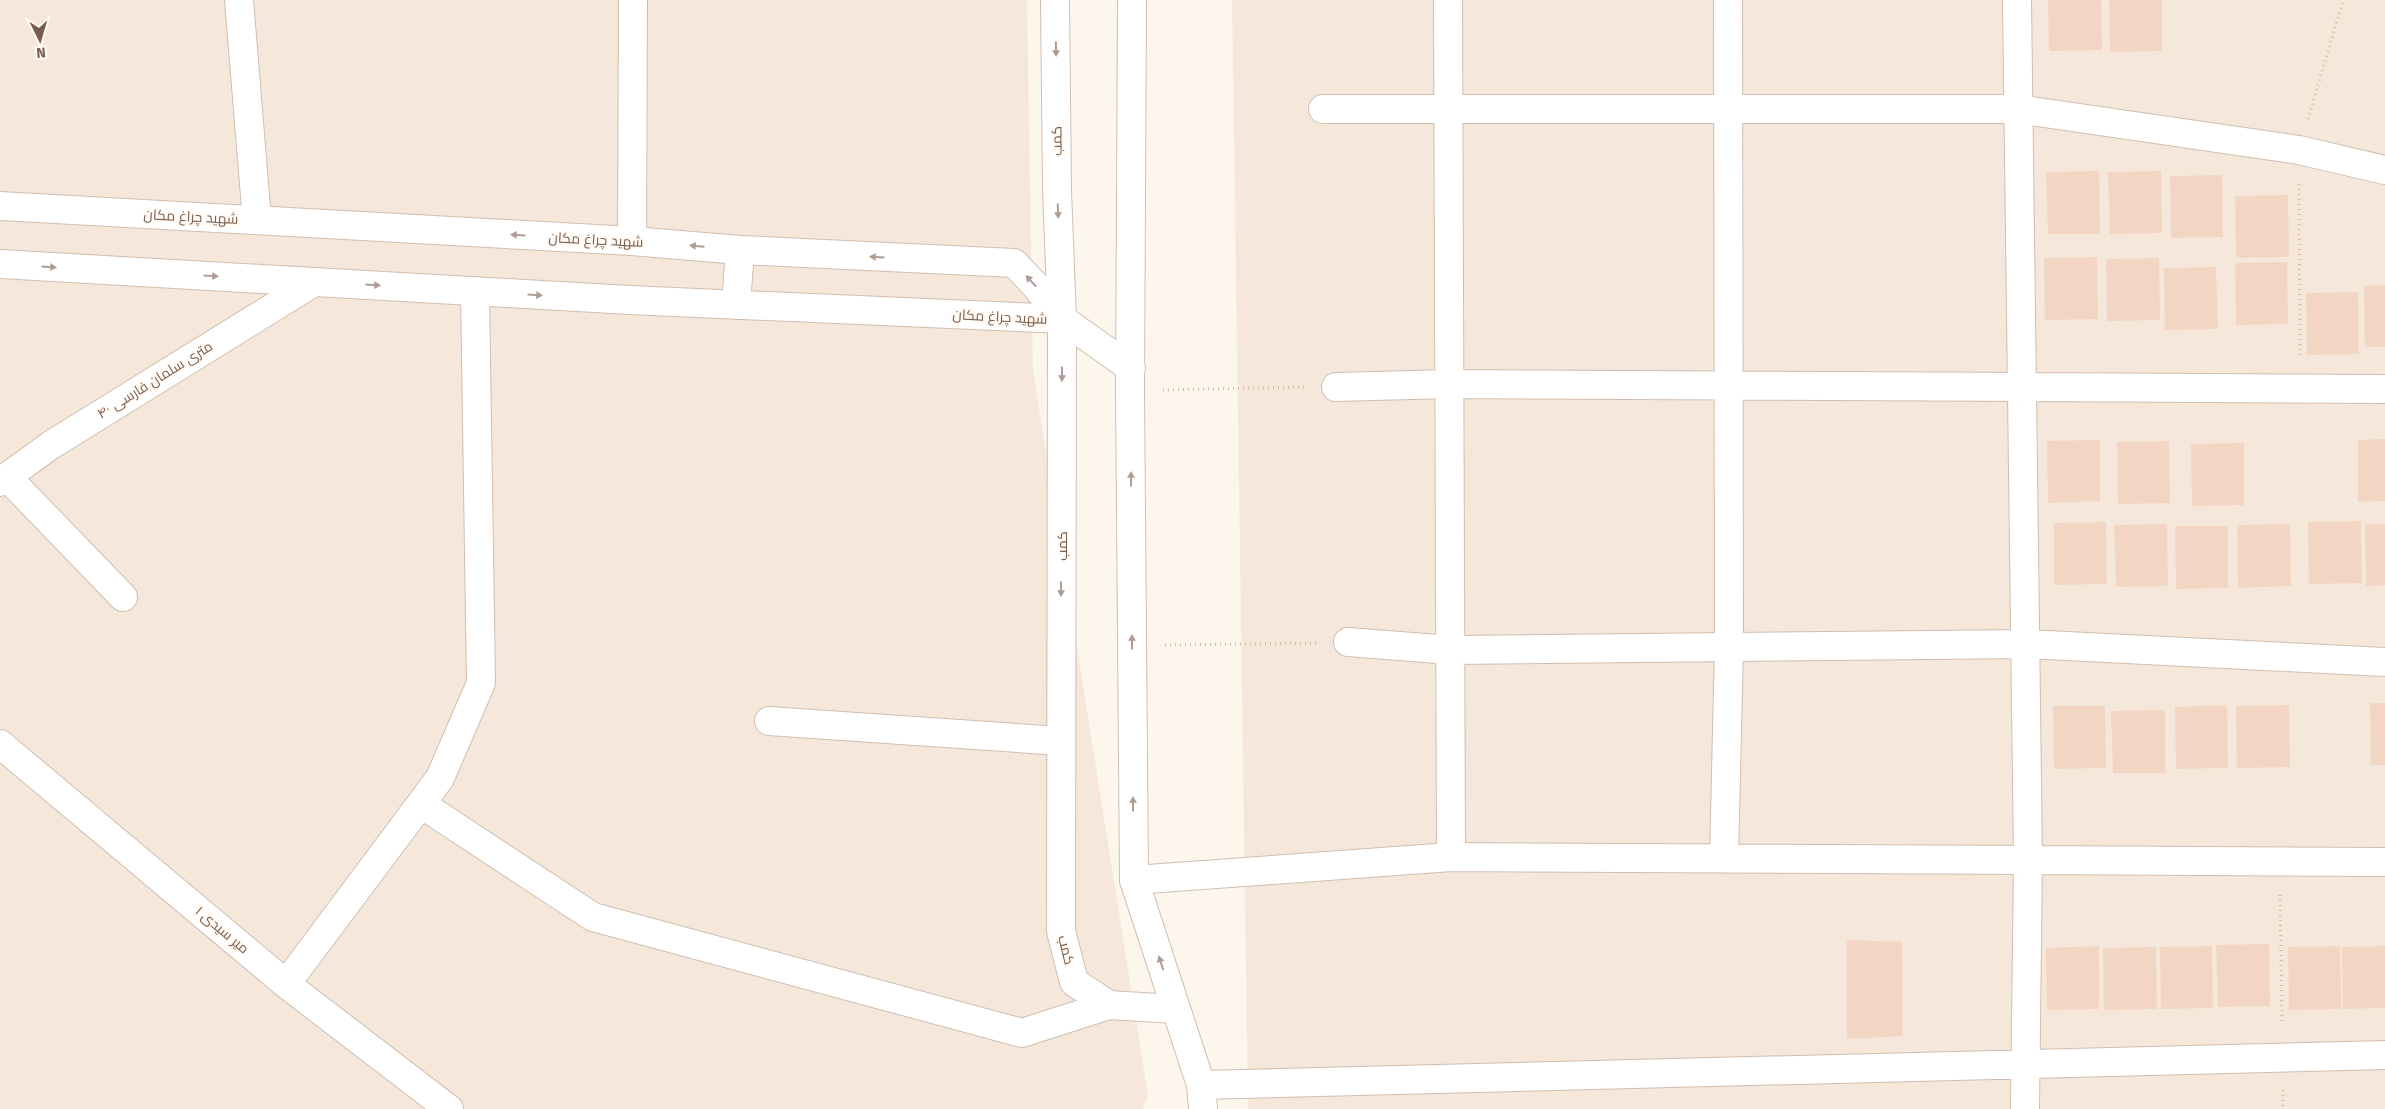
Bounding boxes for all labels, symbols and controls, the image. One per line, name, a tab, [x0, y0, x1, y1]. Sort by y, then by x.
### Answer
north arrow	[15, 15, 65, 65]
one-way arrow	[1052, 41, 1060, 57]
text: N	[36, 44, 46, 61]
street label: کمب	[1048, 126, 1066, 156]
one-way arrow	[1054, 203, 1062, 219]
street label: شهید چراغ مکان	[143, 206, 239, 229]
street label: شهید چراغ مکان	[548, 229, 644, 252]
one-way arrow	[509, 231, 525, 239]
one-way arrow	[689, 242, 705, 250]
one-way arrow	[869, 253, 885, 261]
one-way arrow	[41, 264, 57, 272]
one-way arrow	[203, 273, 219, 281]
one-way arrow	[1026, 275, 1037, 288]
one-way arrow	[365, 282, 381, 290]
one-way arrow	[528, 291, 544, 299]
street label: شهید چراغ مکان	[952, 306, 1048, 329]
street label: ۴۰ متری سلمان فارسی	[94, 338, 216, 422]
one-way arrow	[1058, 366, 1066, 382]
one-way arrow	[1127, 471, 1135, 487]
street label: کمب	[1054, 531, 1071, 561]
one-way arrow	[1057, 581, 1065, 597]
one-way arrow	[1128, 634, 1136, 650]
one-way arrow	[1129, 796, 1137, 812]
street label: میر سیدی ۱	[192, 903, 252, 957]
street label: کمب	[1054, 934, 1078, 966]
one-way arrow	[1156, 955, 1164, 970]

